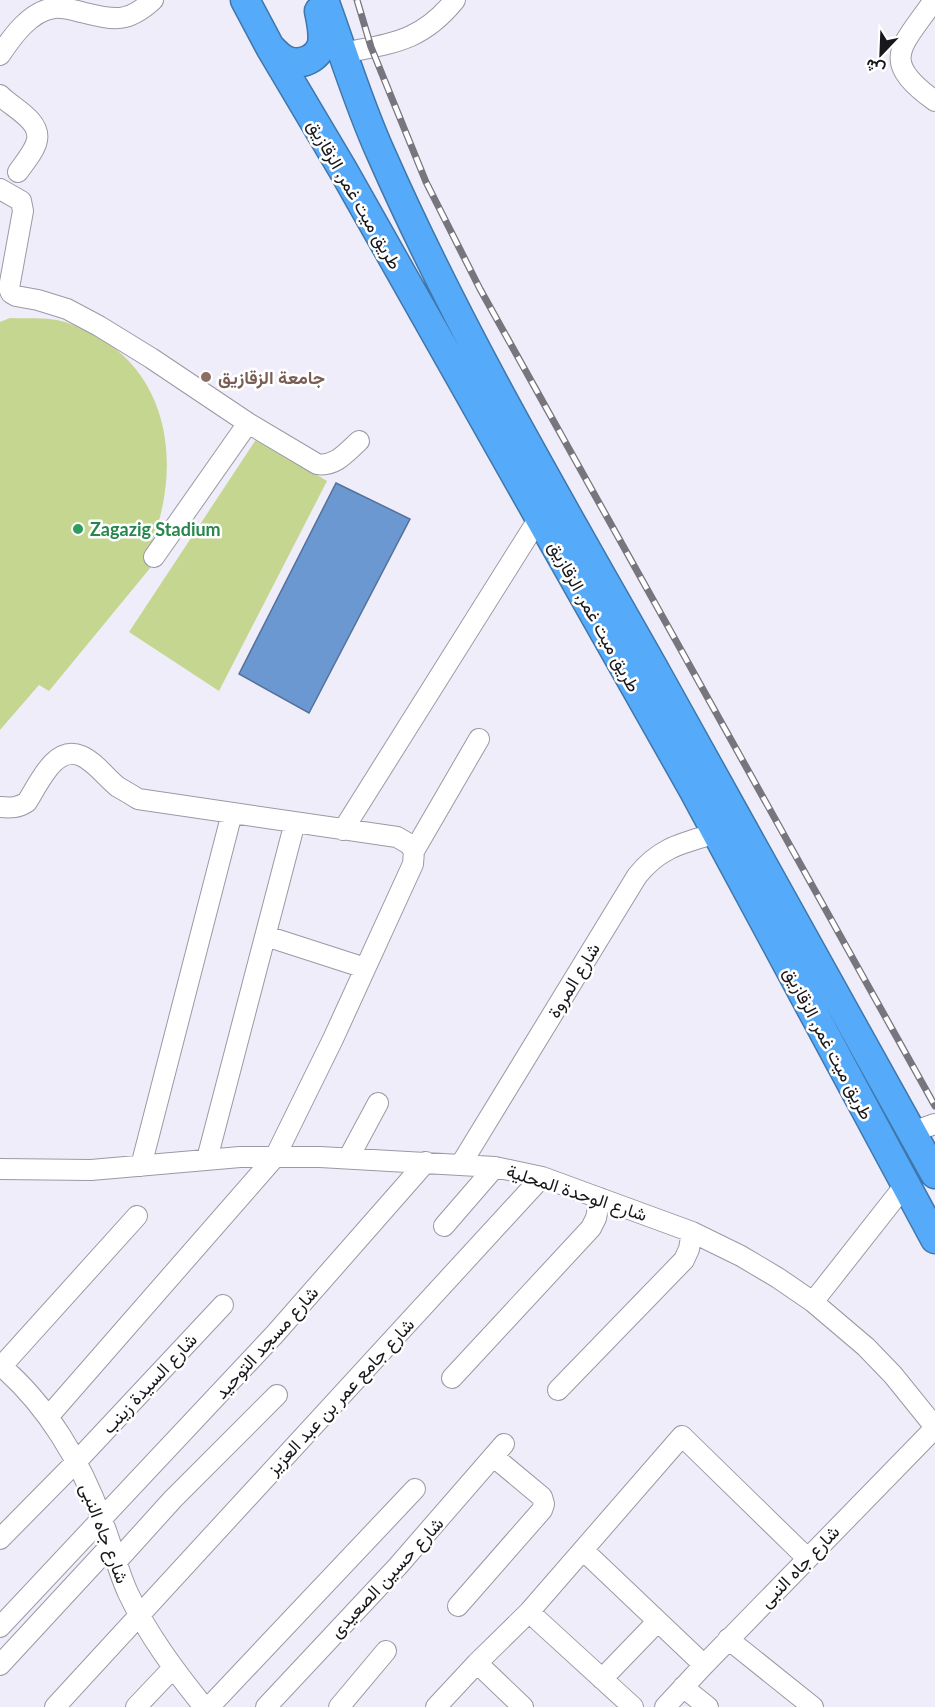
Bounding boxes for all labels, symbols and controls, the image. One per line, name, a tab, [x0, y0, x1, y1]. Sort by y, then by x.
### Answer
north arrow	[851, 24, 911, 84]
text: ش	[862, 55, 888, 81]
street label: طريق ميت غمر, الزقازيق	[302, 115, 407, 273]
place label: جامعة الزقازيق	[218, 366, 325, 389]
marker: جامعة الزقازيق	[199, 370, 213, 384]
place label: Zagazig Stadium	[90, 518, 221, 540]
marker: Zagazig Stadium	[71, 522, 85, 536]
street label: طريق ميت غمر, الزقازيق	[543, 537, 646, 696]
street label: شارع المروة	[542, 939, 606, 1023]
street label: طريق ميت غمر, الزقازيق	[779, 963, 878, 1123]
street label: شارع الوحدة المحلية	[503, 1159, 650, 1227]
street label: شارع مسجد التوحيد	[210, 1281, 324, 1404]
street label: شارع جامع عمر بن عبد العزيز	[261, 1313, 420, 1481]
street label: شارع السيدة زينب	[97, 1328, 203, 1439]
street label: شارع جاه النبى	[74, 1480, 134, 1587]
street label: شارع حسين الصعيدى	[325, 1512, 449, 1643]
street label: شارع جاه النبى	[754, 1520, 845, 1613]

